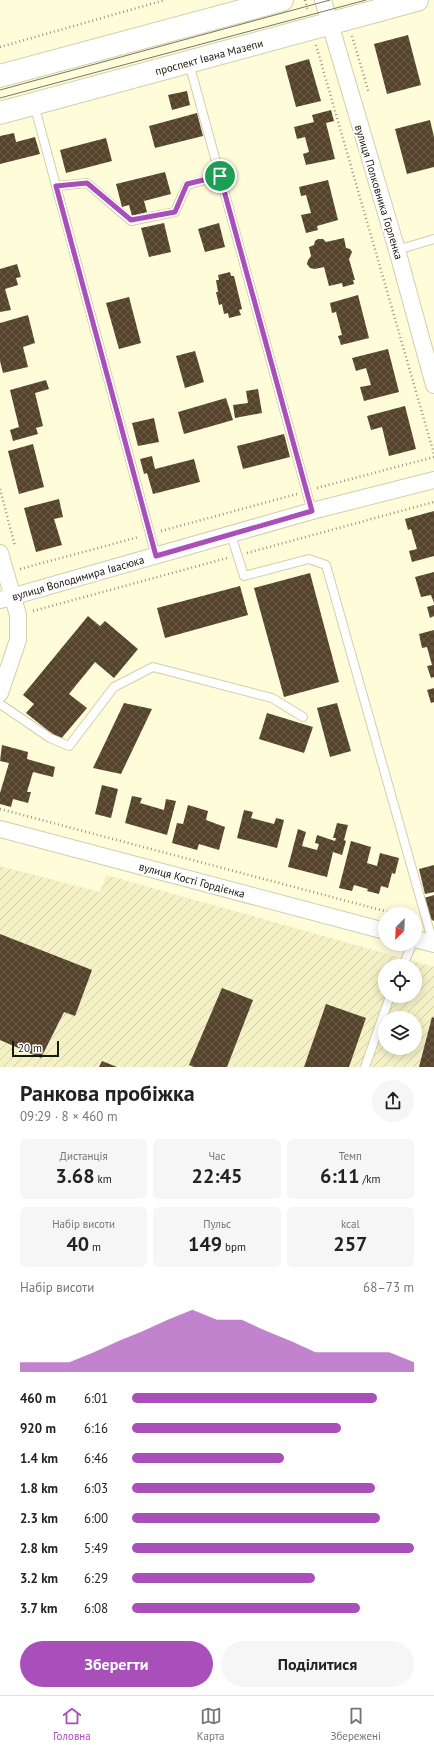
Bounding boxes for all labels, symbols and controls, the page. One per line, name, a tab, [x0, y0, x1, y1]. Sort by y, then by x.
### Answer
street label: проспект Івана Мазепи	[153, 36, 265, 78]
street label: вулиця Полковника Горленка	[352, 123, 406, 261]
pin	[203, 159, 237, 193]
icon: arrive	[209, 165, 231, 187]
street label: вулиця Володимира Івасюка	[10, 552, 146, 604]
street label: вулиця Кості Гордієнка	[137, 859, 247, 901]
north arrow	[378, 907, 422, 951]
map controls	[378, 907, 422, 1055]
button: locate	[378, 959, 422, 1003]
button: layers	[378, 1011, 422, 1055]
scale bar	[12, 1039, 59, 1058]
text: 20 m	[18, 1041, 42, 1055]
text: Ранкова пробіжка	[20, 1079, 195, 1107]
button: share	[372, 1080, 414, 1122]
text: 09:29 · 8 × 460 m	[20, 1108, 117, 1125]
text: Дистанція	[60, 1149, 108, 1163]
text: Час	[208, 1149, 226, 1163]
text: Темп	[339, 1149, 362, 1163]
text: 3.68	[56, 1163, 95, 1189]
text: 22:45	[192, 1163, 242, 1189]
text: 6:11	[320, 1163, 360, 1189]
text: km	[95, 1172, 112, 1186]
text: /km	[360, 1172, 381, 1186]
text: Набір висоти	[52, 1217, 115, 1231]
text: Пульс	[203, 1217, 231, 1231]
text: kcal	[341, 1217, 360, 1231]
text: 40	[66, 1231, 89, 1257]
text: 149	[188, 1231, 222, 1257]
text: 257	[333, 1231, 367, 1257]
text: m	[89, 1240, 101, 1254]
text: bpm	[222, 1240, 246, 1254]
text: Набір висоти	[20, 1279, 94, 1296]
text: 68–73 m	[363, 1279, 414, 1296]
text: 460 m	[20, 1390, 56, 1407]
text: 6:01	[84, 1390, 108, 1407]
text: 920 m	[20, 1420, 56, 1437]
text: 6:16	[84, 1420, 108, 1437]
text: 1.4 km	[20, 1450, 58, 1467]
text: 6:46	[84, 1450, 108, 1467]
text: 1.8 km	[20, 1480, 58, 1497]
text: 6:03	[84, 1480, 108, 1497]
text: 2.3 km	[20, 1510, 58, 1527]
text: 6:00	[84, 1510, 108, 1527]
text: 2.8 km	[20, 1540, 58, 1557]
text: 5:49	[84, 1540, 108, 1557]
text: 3.2 km	[20, 1570, 58, 1587]
text: 6:29	[84, 1570, 108, 1587]
text: 3.7 km	[20, 1600, 57, 1617]
text: 6:08	[84, 1600, 108, 1617]
button: Зберегти	[20, 1641, 213, 1687]
button: Поділитися	[221, 1641, 414, 1687]
tab: Головна	[53, 1705, 91, 1743]
tab: Карта	[197, 1705, 225, 1743]
tab: Збережені	[330, 1705, 381, 1743]

